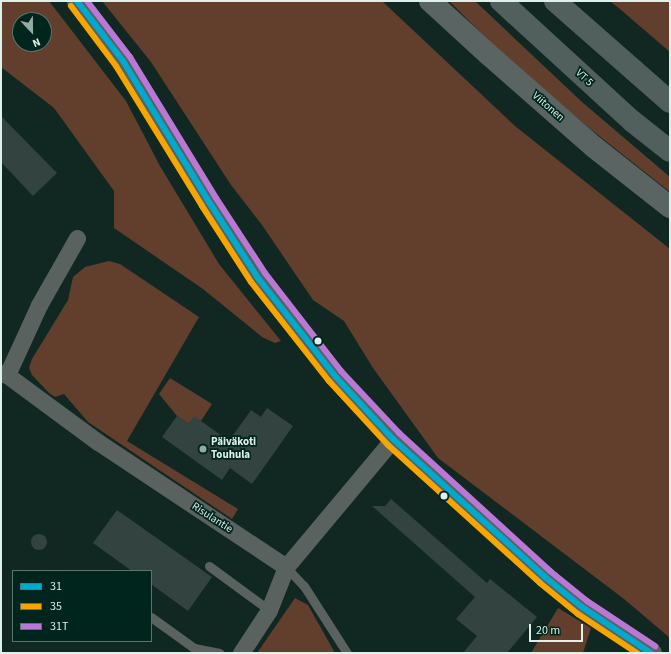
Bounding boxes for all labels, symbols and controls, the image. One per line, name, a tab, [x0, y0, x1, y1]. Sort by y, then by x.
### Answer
north arrow	[12, 12, 52, 52]
text: N	[30, 34, 43, 51]
street label: VT 5	[572, 67, 596, 89]
street label: Viitonen	[529, 90, 567, 124]
unlabelled marker	[313, 336, 323, 346]
place label: Päiväkoti Touhula	[211, 436, 256, 462]
marker: Päiväkoti Touhula	[198, 444, 208, 454]
unlabelled marker	[439, 491, 449, 501]
street label: Risulantie	[189, 500, 235, 536]
legend	[12, 570, 152, 642]
text: 31	[50, 578, 62, 595]
text: 35	[50, 598, 62, 615]
scale bar	[531, 616, 585, 642]
text: 31T	[50, 618, 68, 635]
text: 20 m	[536, 622, 560, 639]

